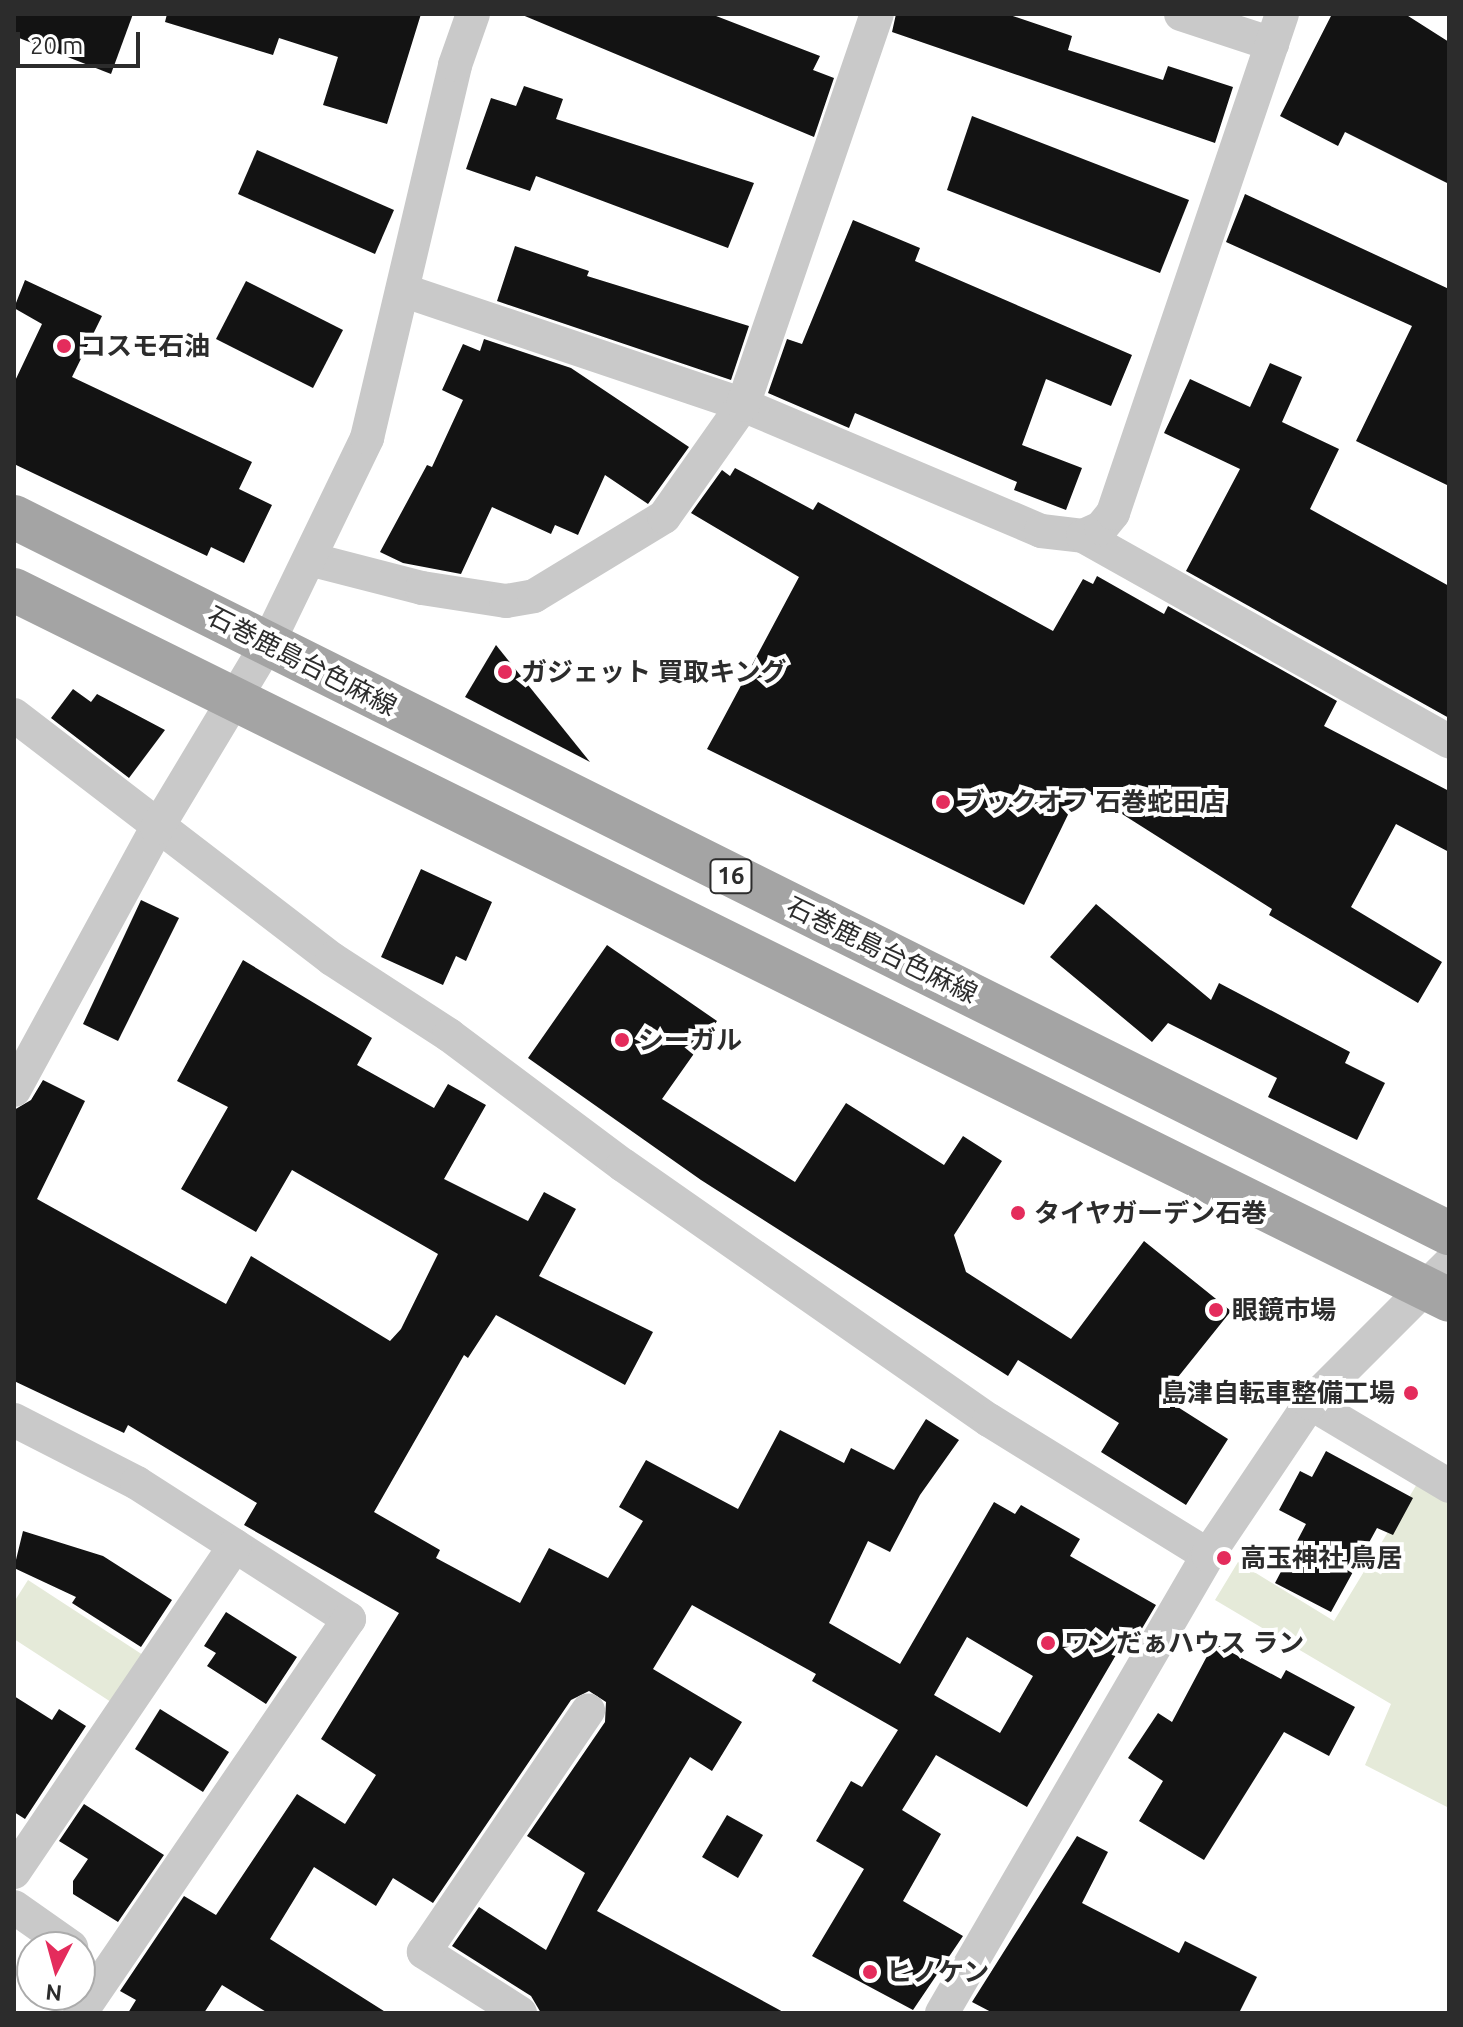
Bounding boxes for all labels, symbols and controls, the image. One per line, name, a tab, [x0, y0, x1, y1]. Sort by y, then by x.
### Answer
scale bar	[20, 16, 144, 66]
text: 20 m	[30, 32, 83, 59]
place label: コスモ石油	[80, 330, 210, 362]
marker: コスモ石油	[55, 337, 73, 355]
street label: 石巻鹿島台色麻線	[202, 600, 402, 722]
place label: ガジェット 買取キング	[521, 656, 787, 688]
marker: ガジェット 買取キング	[496, 663, 514, 681]
place label: ブックオフ 石巻蛇田店	[959, 786, 1225, 818]
marker: ブックオフ 石巻蛇田店	[934, 793, 952, 811]
road number: 16	[709, 856, 753, 896]
street label: 石巻鹿島台色麻線	[782, 890, 982, 1010]
place label: シーガル	[638, 1024, 742, 1056]
marker: シーガル	[613, 1031, 631, 1049]
place label: タイヤガーデン石巻	[1034, 1197, 1268, 1229]
marker: タイヤガーデン石巻	[1009, 1204, 1027, 1222]
place label: 眼鏡市場	[1232, 1294, 1336, 1326]
marker: 眼鏡市場	[1207, 1301, 1225, 1319]
place label: 島津自転車整備工場	[1161, 1377, 1395, 1409]
marker: 島津自転車整備工場	[1402, 1384, 1420, 1402]
place label: 高玉神社 鳥居	[1240, 1542, 1402, 1574]
marker: 高玉神社 鳥居	[1215, 1549, 1233, 1567]
place label: ワンだぁハウス ラン	[1064, 1627, 1304, 1659]
marker: ワンだぁハウス ラン	[1039, 1634, 1057, 1652]
north arrow	[16, 1931, 96, 2011]
place label: ヒノケン	[886, 1956, 990, 1988]
marker: ヒノケン	[861, 1963, 879, 1981]
text: N	[44, 1980, 63, 2007]

